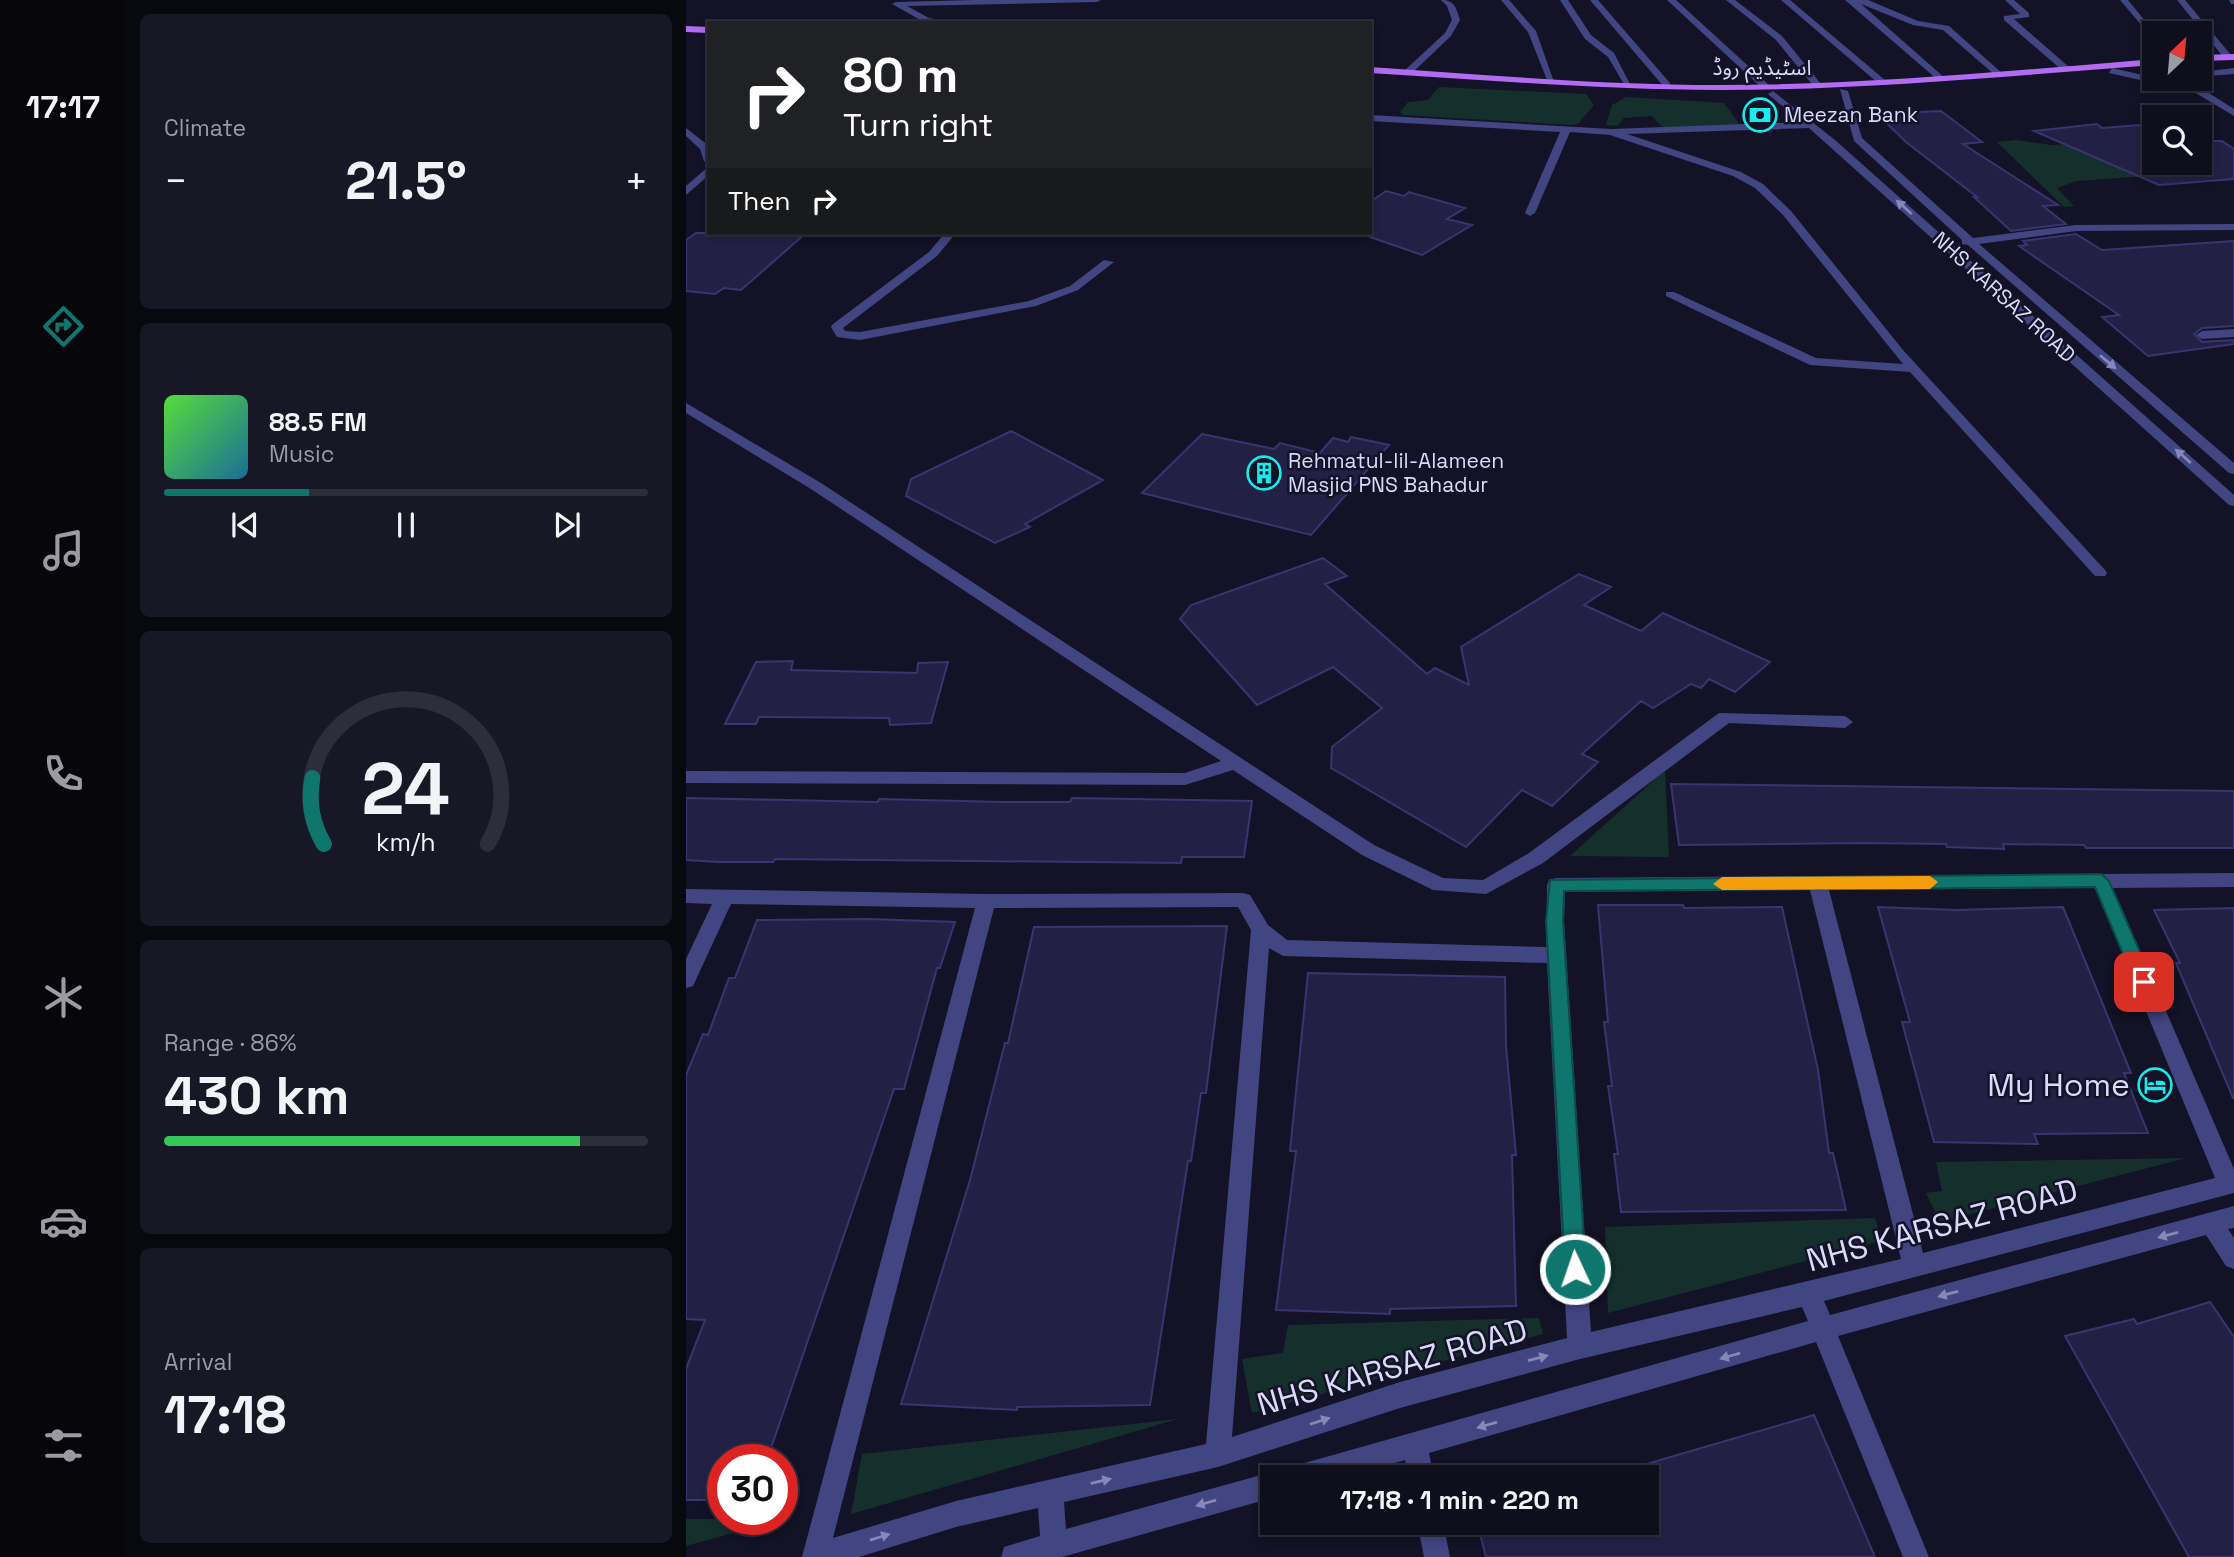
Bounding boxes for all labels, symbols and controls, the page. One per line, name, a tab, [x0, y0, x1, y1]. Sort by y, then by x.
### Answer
north arrow	[2142, 21, 2212, 91]
map controls	[2142, 21, 2212, 175]
text: 80 m	[843, 44, 958, 106]
icon: right	[728, 49, 819, 140]
street label: اسٹیڈیم روڈ	[1713, 54, 1811, 83]
text: 17:17	[26, 87, 100, 127]
bank icon: Meezan Bank	[1741, 96, 1779, 134]
place label: Meezan Bank	[1784, 101, 1918, 128]
text: Turn right	[843, 105, 993, 145]
button: search	[2142, 105, 2212, 175]
text: Climate	[164, 113, 246, 143]
text: 21.5°	[345, 148, 467, 214]
text: −	[164, 157, 188, 205]
text: +	[624, 157, 648, 205]
icon: right	[805, 182, 843, 220]
text: Then	[728, 184, 791, 218]
one-way arrow	[1895, 199, 1913, 215]
street label: NHS KARSAZ ROAD	[1927, 225, 2081, 368]
icon: directions	[39, 302, 88, 351]
one-way arrow	[2099, 354, 2117, 370]
text: 88.5 FM	[269, 405, 367, 439]
text: Music	[269, 439, 334, 469]
place label: Rehmatul-lil-Alameen Masjid PNS Bahadur	[1288, 447, 1504, 498]
one-way arrow	[2174, 448, 2192, 464]
building icon: Rehmatul-lil-Alameen Masjid PNS Bahadur	[1245, 454, 1283, 492]
icon: previous	[226, 506, 264, 544]
icon: pause	[387, 506, 425, 544]
icon: next	[548, 506, 586, 544]
icon: music	[39, 526, 88, 575]
text: 24	[362, 743, 450, 836]
icon: phone	[39, 749, 88, 798]
text: km/h	[376, 826, 436, 858]
pin	[2114, 952, 2174, 1012]
icon: arrive	[2125, 963, 2163, 1001]
icon: climate	[39, 973, 88, 1022]
text: Range · 86%	[164, 1028, 297, 1058]
text: 430 km	[164, 1063, 349, 1129]
place label: My Home	[1987, 1065, 2130, 1105]
hotel icon: My Home	[2136, 1066, 2174, 1104]
street label: NHS KARSAZ ROAD	[1802, 1170, 2082, 1280]
icon: car	[39, 1197, 88, 1246]
one-way arrow	[2157, 1230, 2178, 1240]
position arrow	[1538, 1232, 1612, 1306]
one-way arrow	[1938, 1289, 1959, 1299]
street label: NHS KARSAZ ROAD	[1252, 1309, 1532, 1425]
text: Arrival	[164, 1347, 232, 1377]
one-way arrow	[1718, 1351, 1740, 1362]
one-way arrow	[1528, 1352, 1550, 1363]
text: 17:18	[164, 1382, 287, 1448]
one-way arrow	[1310, 1415, 1331, 1426]
one-way arrow	[1476, 1420, 1497, 1430]
icon: filters	[39, 1421, 88, 1470]
speed limit sign: 30	[707, 1444, 798, 1535]
one-way arrow	[1090, 1475, 1112, 1486]
text: 17:18 · 1 min · 220 m	[1340, 1483, 1579, 1517]
one-way arrow	[1195, 1498, 1217, 1509]
one-way arrow	[870, 1532, 891, 1542]

